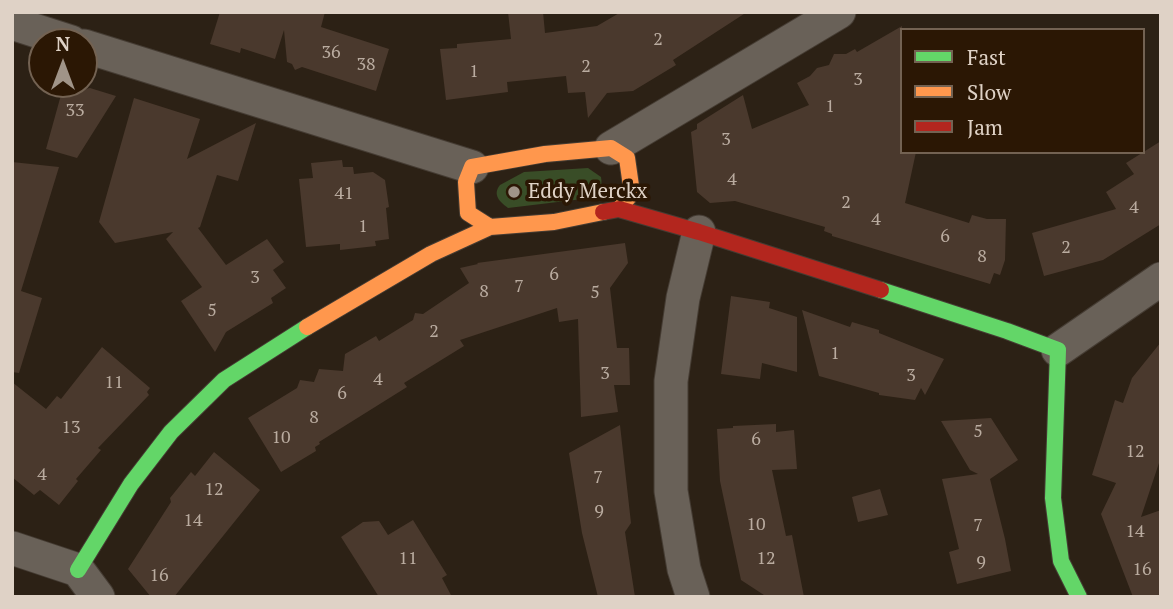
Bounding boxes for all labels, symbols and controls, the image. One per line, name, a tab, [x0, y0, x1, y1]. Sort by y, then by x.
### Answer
north arrow	[28, 28, 98, 98]
legend	[900, 28, 1145, 154]
house number: 2	[653, 29, 663, 51]
text: N	[56, 31, 70, 56]
house number: 36	[321, 42, 341, 64]
text: Fast	[967, 43, 1006, 71]
house number: 38	[356, 54, 376, 76]
house number: 2	[581, 56, 591, 78]
house number: 1	[469, 61, 479, 83]
house number: 3	[853, 69, 863, 91]
text: Slow	[967, 78, 1011, 106]
house number: 1	[825, 96, 835, 118]
house number: 33	[65, 100, 85, 122]
text: Jam	[967, 113, 1003, 141]
house number: 3	[721, 129, 731, 151]
house number: 4	[727, 169, 737, 191]
place label: Eddy Merckx	[528, 179, 647, 205]
house number: 41	[334, 183, 354, 205]
marker: Eddy Merckx	[506, 184, 522, 200]
house number: 2	[841, 192, 851, 214]
house number: 4	[1129, 197, 1139, 219]
house number: 4	[871, 209, 881, 231]
house number: 1	[358, 216, 368, 238]
house number: 6	[940, 226, 950, 248]
house number: 2	[1061, 237, 1071, 259]
house number: 8	[977, 246, 987, 268]
house number: 6	[549, 264, 559, 286]
house number: 3	[250, 267, 260, 289]
house number: 7	[514, 276, 524, 298]
house number: 8	[479, 281, 489, 303]
house number: 5	[590, 282, 600, 304]
house number: 5	[207, 300, 217, 322]
house number: 2	[429, 321, 439, 343]
house number: 1	[830, 343, 840, 365]
house number: 3	[600, 363, 610, 385]
house number: 3	[906, 365, 916, 387]
house number: 4	[373, 369, 383, 391]
house number: 11	[104, 372, 124, 394]
house number: 6	[337, 383, 347, 405]
house number: 8	[309, 407, 319, 429]
house number: 13	[61, 417, 81, 439]
house number: 5	[973, 421, 983, 443]
house number: 10	[271, 427, 291, 449]
house number: 6	[751, 429, 761, 451]
house number: 12	[1125, 441, 1145, 463]
house number: 4	[37, 464, 47, 486]
house number: 7	[593, 467, 603, 489]
house number: 12	[204, 479, 224, 501]
house number: 9	[594, 501, 604, 523]
house number: 14	[183, 510, 203, 532]
house number: 10	[746, 514, 766, 536]
house number: 7	[973, 515, 983, 537]
house number: 14	[1125, 521, 1145, 543]
house number: 11	[398, 548, 418, 570]
house number: 12	[756, 548, 776, 570]
house number: 9	[976, 552, 986, 574]
house number: 16	[1132, 559, 1152, 581]
house number: 16	[149, 565, 169, 587]

